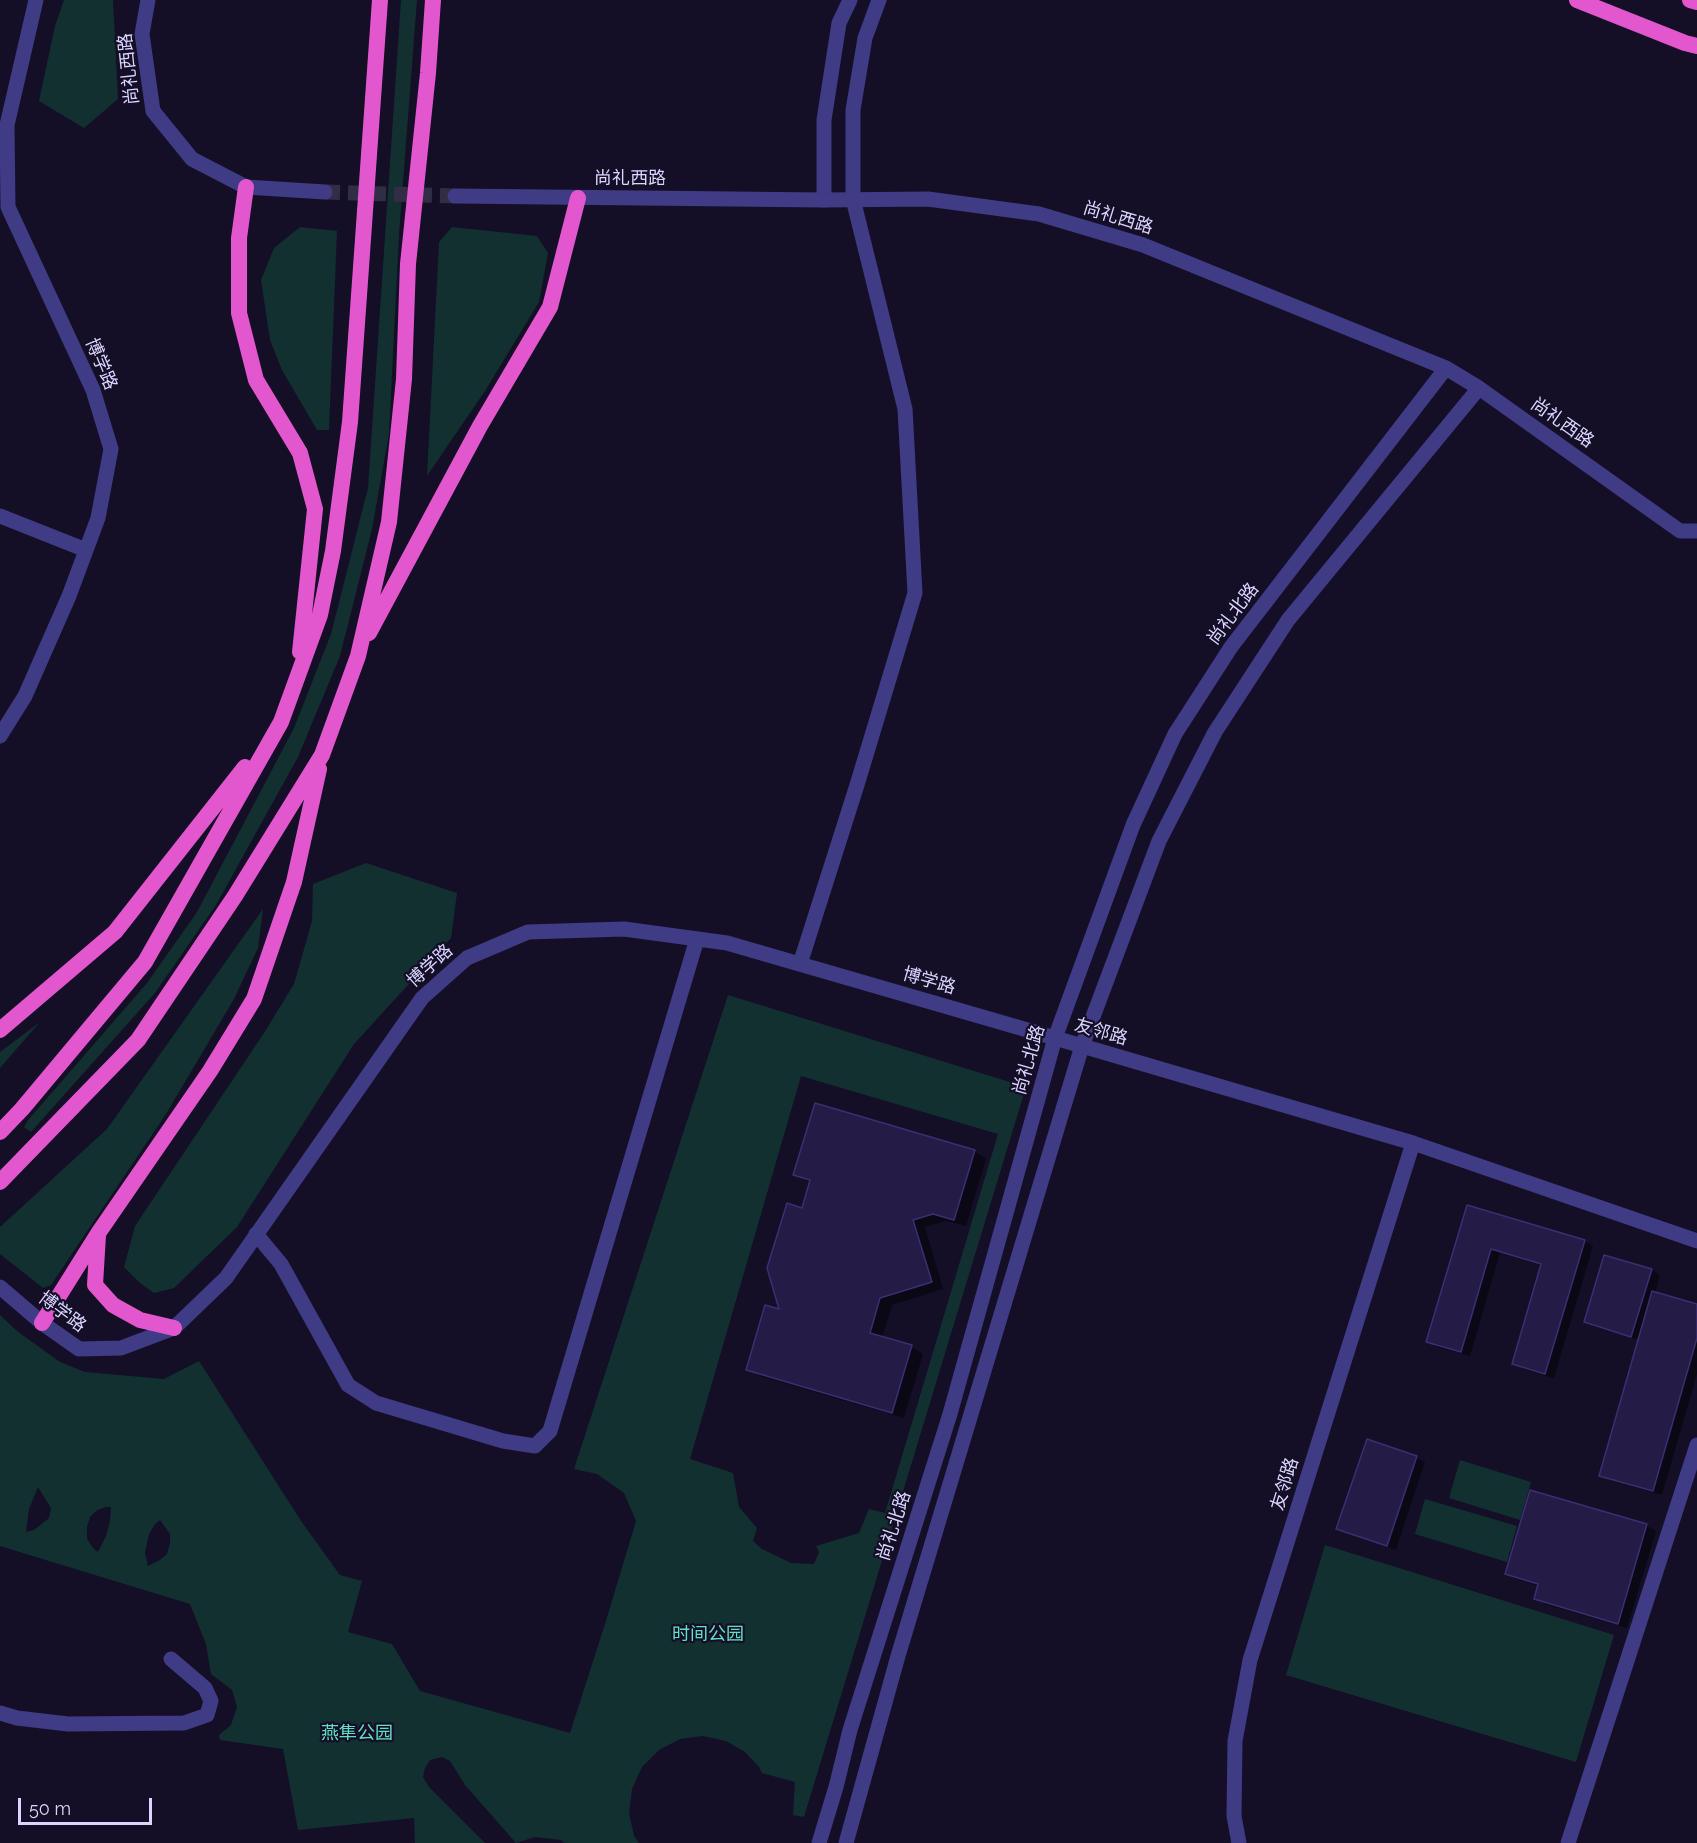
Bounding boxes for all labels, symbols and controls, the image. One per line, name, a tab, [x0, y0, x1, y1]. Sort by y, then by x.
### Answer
street label: 尚礼西路	[114, 32, 144, 106]
street label: 尚礼西路	[594, 168, 666, 190]
street label: 尚礼西路	[1080, 197, 1156, 239]
street label: 博学路	[81, 335, 121, 393]
street label: 尚礼西路	[1526, 394, 1598, 452]
street label: 尚礼北路	[1203, 579, 1263, 649]
street label: 博学路	[403, 940, 457, 992]
street label: 博学路	[900, 963, 958, 999]
street label: 友邻路	[1072, 1014, 1130, 1050]
street label: 尚礼北路	[1009, 1022, 1049, 1098]
street label: 博学路	[34, 1287, 90, 1337]
street label: 友邻路	[1267, 1455, 1303, 1513]
street label: 尚礼北路	[873, 1488, 915, 1564]
park label: 时间公园	[672, 1624, 744, 1646]
park label: 燕隼公园	[321, 1723, 393, 1745]
scale bar	[21, 1786, 154, 1824]
text: 50 m	[29, 1798, 71, 1819]

